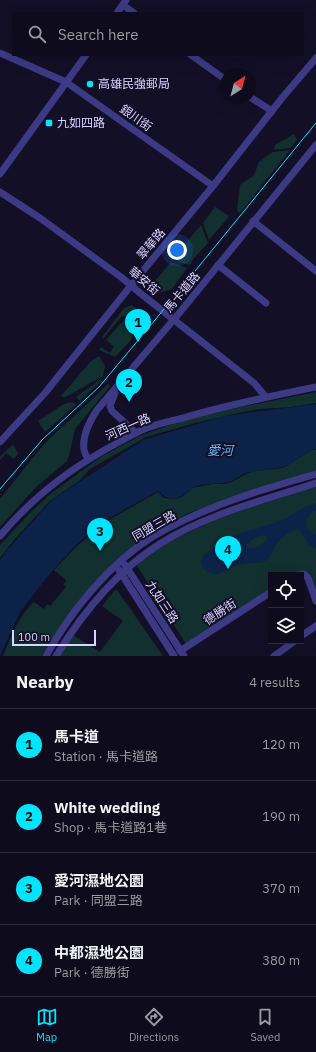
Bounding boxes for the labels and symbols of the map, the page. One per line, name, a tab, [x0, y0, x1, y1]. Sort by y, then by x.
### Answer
north arrow	[220, 68, 256, 104]
place label: 高雄民強郵局	[98, 76, 170, 91]
marker: 高雄民強郵局	[85, 79, 95, 89]
street label: 銀川街	[117, 101, 155, 134]
place label: 九如四路	[57, 115, 105, 130]
marker: 九如四路	[44, 118, 54, 128]
street label: 翠華路	[133, 225, 168, 262]
your location	[167, 240, 187, 260]
street label: 華安街	[126, 263, 163, 298]
street label: 馬卡道路	[160, 268, 203, 315]
pin: 1	[125, 309, 151, 342]
pin: 2	[116, 369, 142, 402]
street label: 河西一路	[103, 410, 153, 443]
water label: 愛河	[207, 442, 236, 459]
street label: 同盟三路	[129, 507, 178, 544]
pin: 3	[87, 518, 113, 551]
pin: 4	[215, 536, 241, 569]
street label: 九如三路	[143, 578, 182, 626]
street label: 德勝街	[201, 595, 239, 628]
scale bar	[12, 628, 96, 647]

